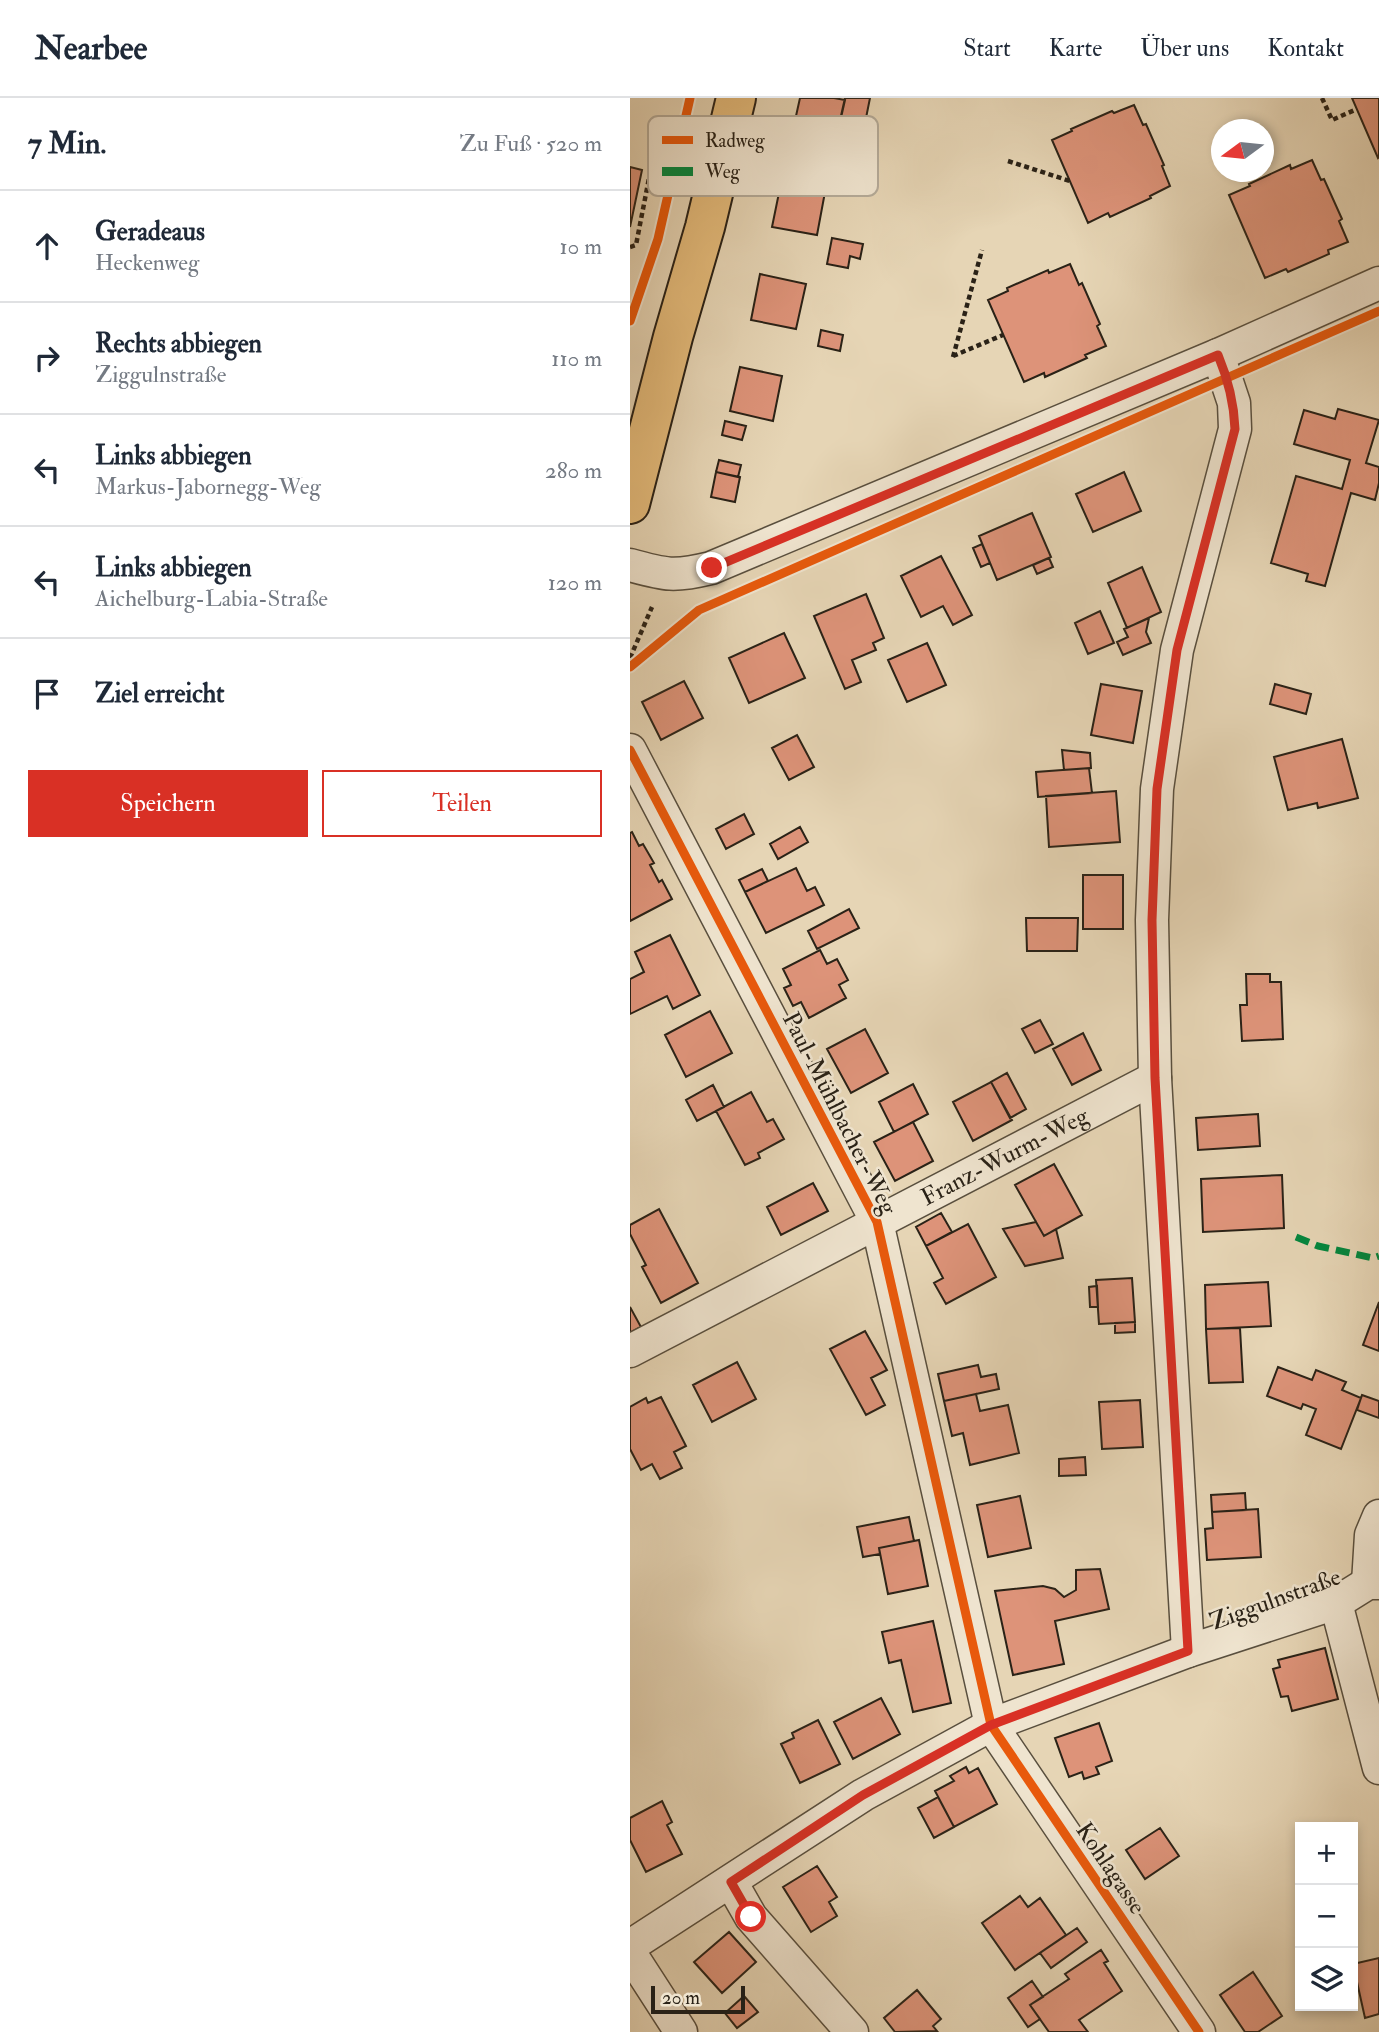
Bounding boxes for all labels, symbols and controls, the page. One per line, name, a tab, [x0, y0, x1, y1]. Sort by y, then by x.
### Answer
text: Nearbee	[35, 28, 147, 69]
text: Start	[963, 33, 1011, 64]
text: Karte	[1049, 33, 1102, 64]
text: Über uns	[1140, 33, 1229, 64]
text: Kontakt	[1267, 33, 1344, 64]
legend	[648, 116, 878, 196]
north arrow	[1211, 119, 1274, 182]
text: 7 Min.	[28, 125, 106, 162]
text: Zu Fuß · 520 m	[459, 129, 602, 158]
text: Radweg	[705, 129, 765, 153]
text: Weg	[704, 160, 741, 184]
text: Geradeaus	[95, 216, 205, 248]
icon: ahead	[28, 227, 66, 265]
text: 10 m	[559, 232, 602, 261]
text: Heckenweg	[95, 248, 199, 277]
text: Rechts abbiegen	[95, 328, 262, 360]
icon: right	[28, 339, 66, 377]
text: 110 m	[551, 344, 602, 373]
text: Ziggulnstraße	[95, 360, 226, 389]
text: Links abbiegen	[95, 440, 252, 472]
icon: left	[28, 451, 66, 489]
text: 280 m	[545, 456, 602, 485]
text: Markus-Jabornegg-Weg	[95, 472, 321, 501]
text: Links abbiegen	[95, 552, 252, 584]
route end	[696, 552, 727, 583]
icon: left	[28, 563, 66, 601]
text: 120 m	[548, 568, 602, 597]
text: Aichelburg-Labia-Straße	[95, 584, 328, 613]
icon: arrive	[28, 675, 66, 713]
text: Ziel erreicht	[95, 678, 225, 710]
button: Speichern	[28, 770, 308, 837]
button: Teilen	[322, 770, 602, 837]
street label: Paul-Mühlbacher-Weg	[775, 1007, 905, 1221]
street label: Franz-Wurm-Weg	[916, 1100, 1095, 1213]
street label: Ziggulnstraße	[1206, 1561, 1345, 1637]
street label: Kohlagasse	[1068, 1816, 1153, 1920]
map controls	[1295, 1822, 1358, 2011]
button: +	[1295, 1822, 1358, 1885]
button: −	[1295, 1885, 1358, 1948]
route start	[735, 1901, 766, 1932]
button: layers	[1295, 1948, 1358, 2011]
scale bar	[651, 1983, 746, 2015]
text: 20 m	[662, 1986, 700, 2010]

